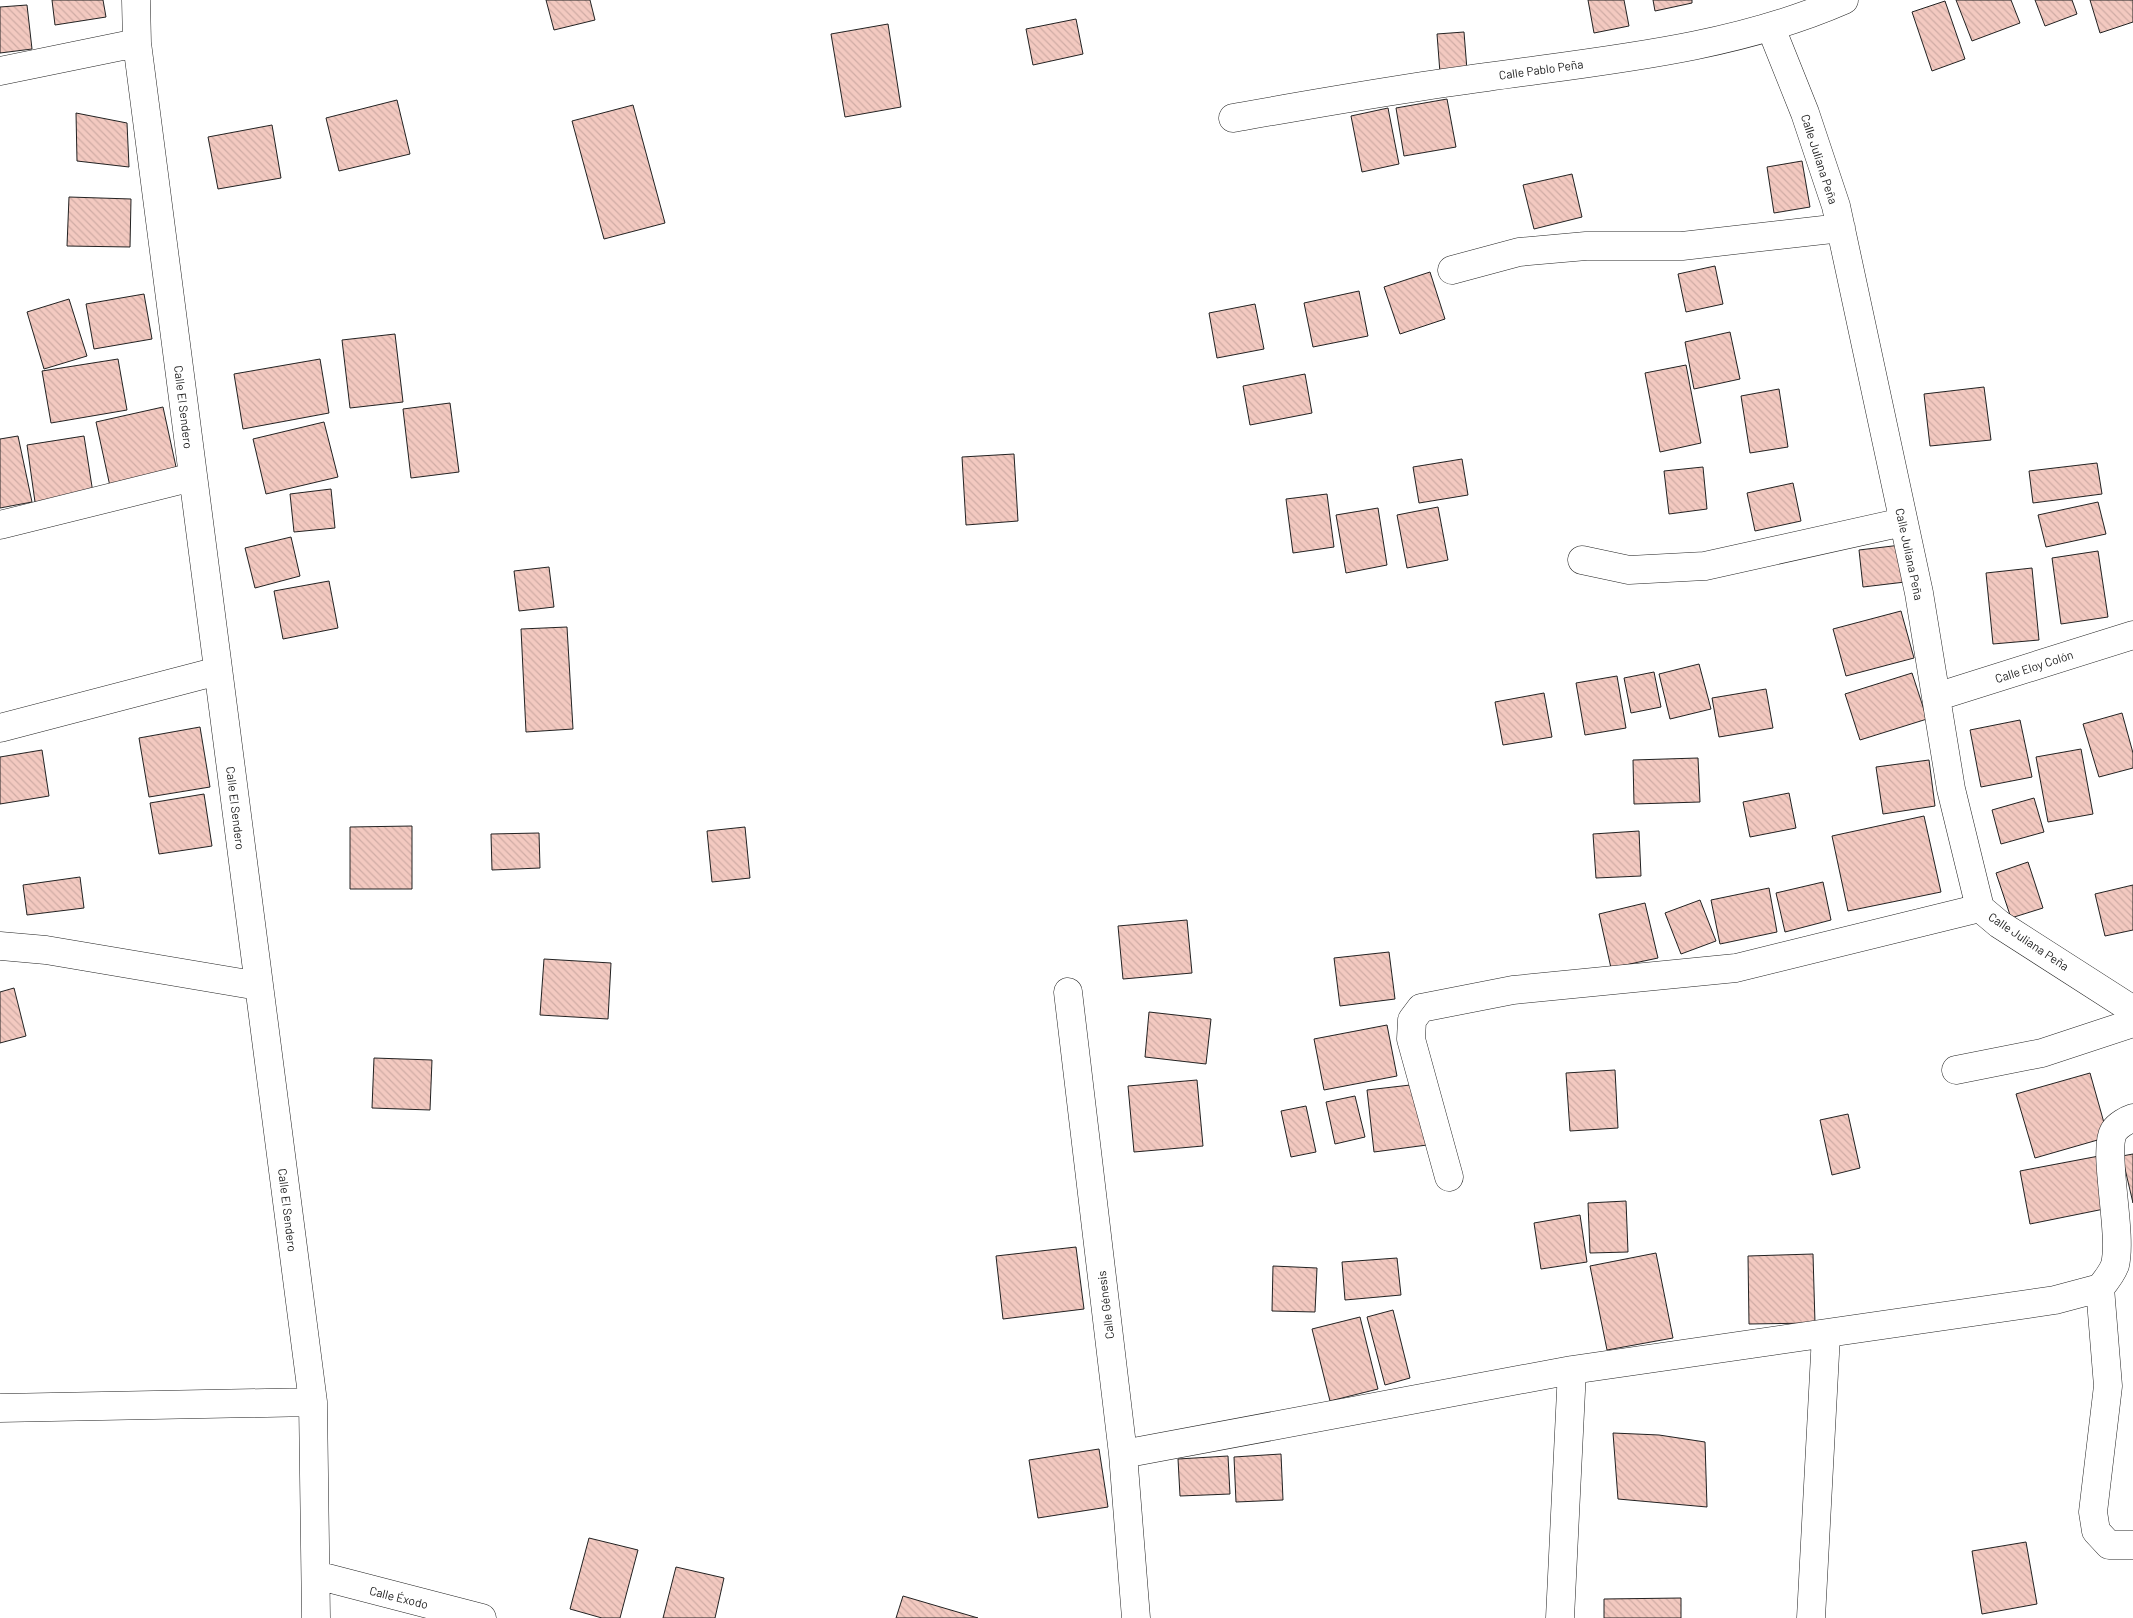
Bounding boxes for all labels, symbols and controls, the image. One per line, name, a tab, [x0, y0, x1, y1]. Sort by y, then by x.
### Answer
street label: Calle Pablo Peña	[1498, 56, 1584, 82]
street label: Calle Juliana Peña	[1799, 112, 1841, 206]
street label: Calle El Sendero	[172, 365, 196, 449]
street label: Calle Juliana Peña	[1893, 507, 1927, 601]
street label: Calle Eloy Colón	[1993, 647, 2075, 685]
street label: Calle El Sendero	[224, 766, 248, 850]
street label: Calle Juliana Peña	[1986, 909, 2072, 973]
street label: Calle El Sendero	[276, 1168, 300, 1252]
street label: Calle Génesis	[1094, 1270, 1116, 1340]
street label: Calle Éxodo	[368, 1583, 430, 1611]

